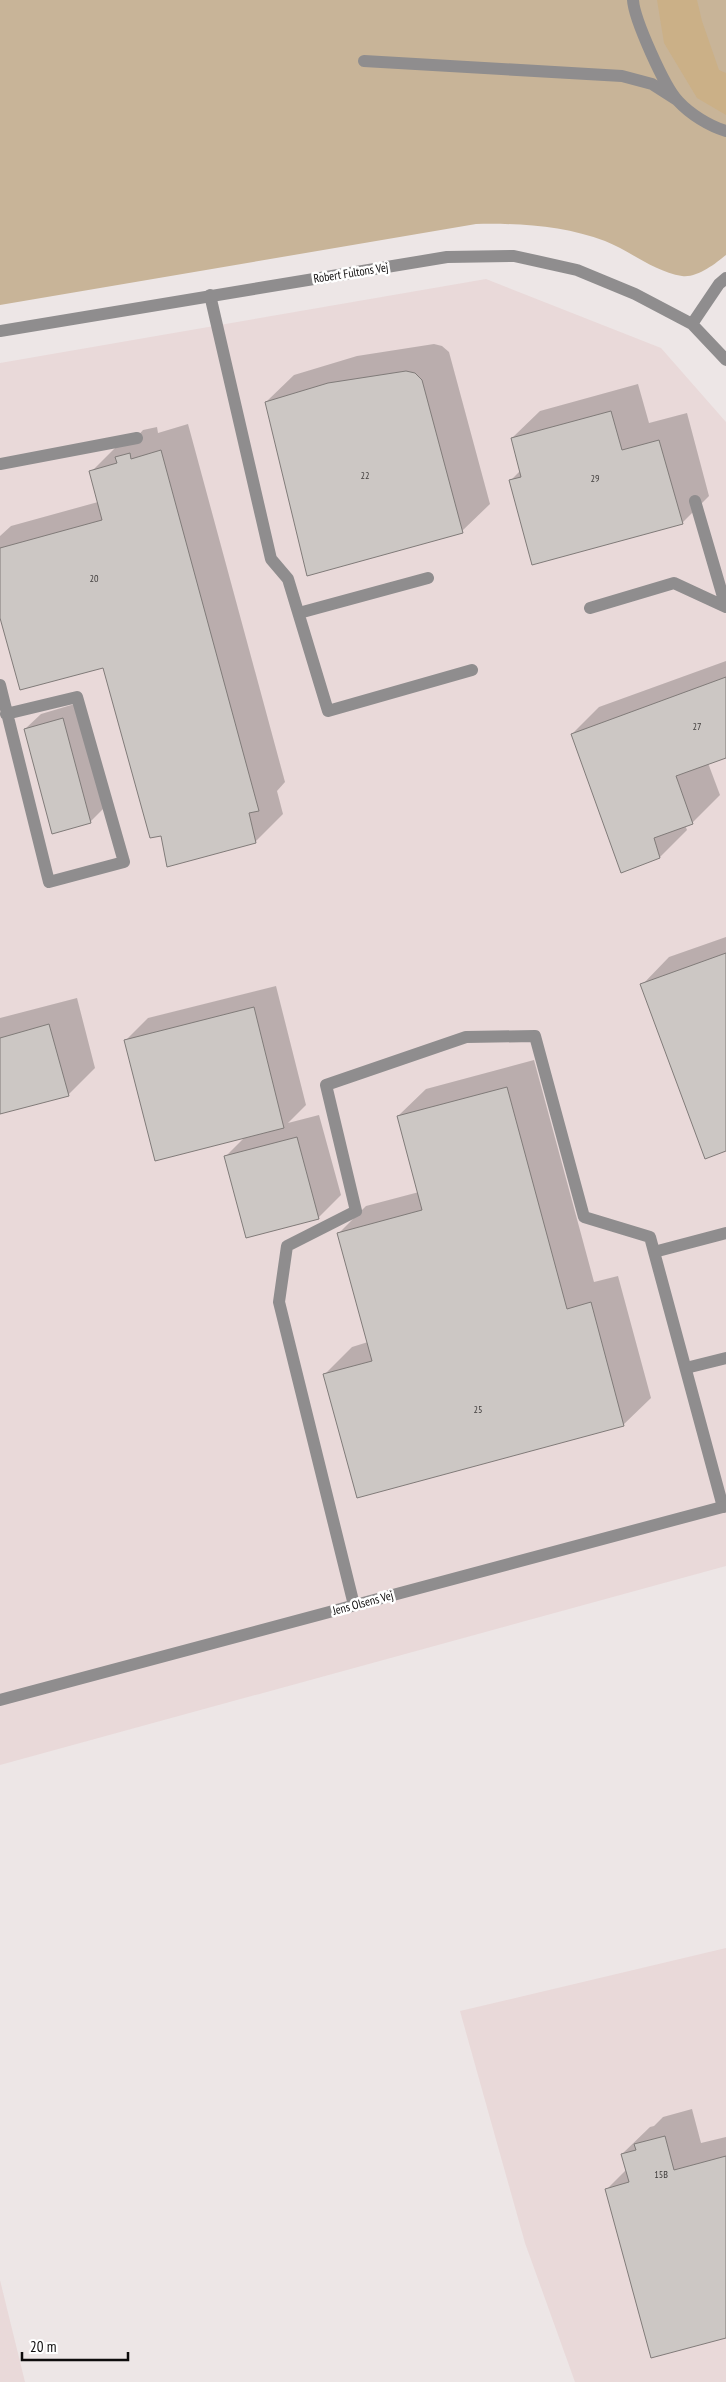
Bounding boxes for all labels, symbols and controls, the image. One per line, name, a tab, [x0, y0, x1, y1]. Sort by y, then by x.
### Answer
street label: Robert Fultons Vej	[312, 259, 389, 286]
house number: 22	[361, 469, 370, 482]
house number: 29	[591, 472, 600, 485]
house number: 20	[90, 572, 99, 585]
house number: 27	[693, 720, 702, 733]
house number: 25	[474, 1403, 483, 1416]
street label: Jens Olsens Vej	[330, 1587, 395, 1618]
house number: 15B	[654, 2168, 668, 2181]
scale bar	[22, 2330, 129, 2362]
text: 20 m	[30, 2337, 56, 2356]

